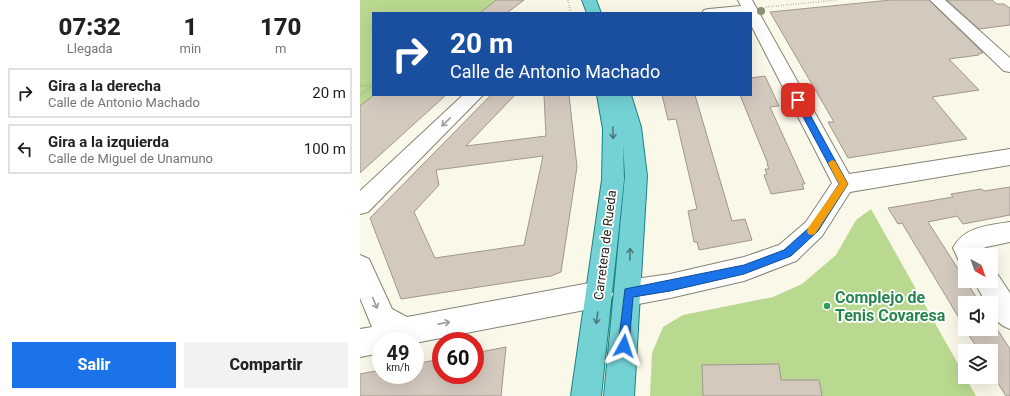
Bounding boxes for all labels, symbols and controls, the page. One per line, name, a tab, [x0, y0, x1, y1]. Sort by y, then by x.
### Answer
text: 07:32	[59, 13, 121, 41]
text: 1	[183, 13, 197, 41]
text: 170	[260, 13, 301, 41]
text: 20 m	[450, 27, 513, 60]
icon: right	[384, 28, 436, 80]
text: Llegada	[67, 41, 113, 56]
text: min	[180, 41, 201, 56]
text: m	[275, 41, 286, 56]
text: Calle de Antonio Machado	[450, 61, 660, 82]
text: Gira a la derecha	[48, 77, 161, 95]
icon: right	[14, 82, 36, 104]
pin	[781, 83, 815, 117]
text: 20 m	[312, 84, 346, 102]
icon: arrive	[787, 89, 809, 111]
text: Calle de Antonio Machado	[48, 95, 200, 110]
one-way arrow	[441, 117, 451, 127]
one-way arrow	[609, 126, 617, 139]
text: Gira a la izquierda	[48, 133, 169, 151]
icon: left	[14, 138, 36, 160]
text: 100 m	[304, 140, 346, 158]
text: Calle de Miguel de Unamuno	[48, 151, 213, 166]
street label: Carretera de Rueda	[591, 189, 619, 301]
one-way arrow	[627, 248, 634, 261]
north arrow	[958, 248, 998, 288]
map controls	[958, 248, 998, 384]
place label: Complejo de Tenis Covaresa	[835, 288, 946, 325]
button: sound	[958, 296, 998, 336]
one-way arrow	[372, 297, 379, 309]
marker: Complejo de Tenis Covaresa	[822, 301, 832, 311]
one-way arrow	[593, 311, 601, 324]
one-way arrow	[437, 319, 450, 327]
position arrow	[603, 325, 645, 367]
speed limit sign: 60	[432, 332, 484, 384]
text: 49	[387, 341, 409, 365]
button: Salir	[12, 342, 176, 388]
button: Compartir	[184, 342, 348, 388]
button: layers	[958, 344, 998, 384]
text: km/h	[386, 362, 410, 373]

